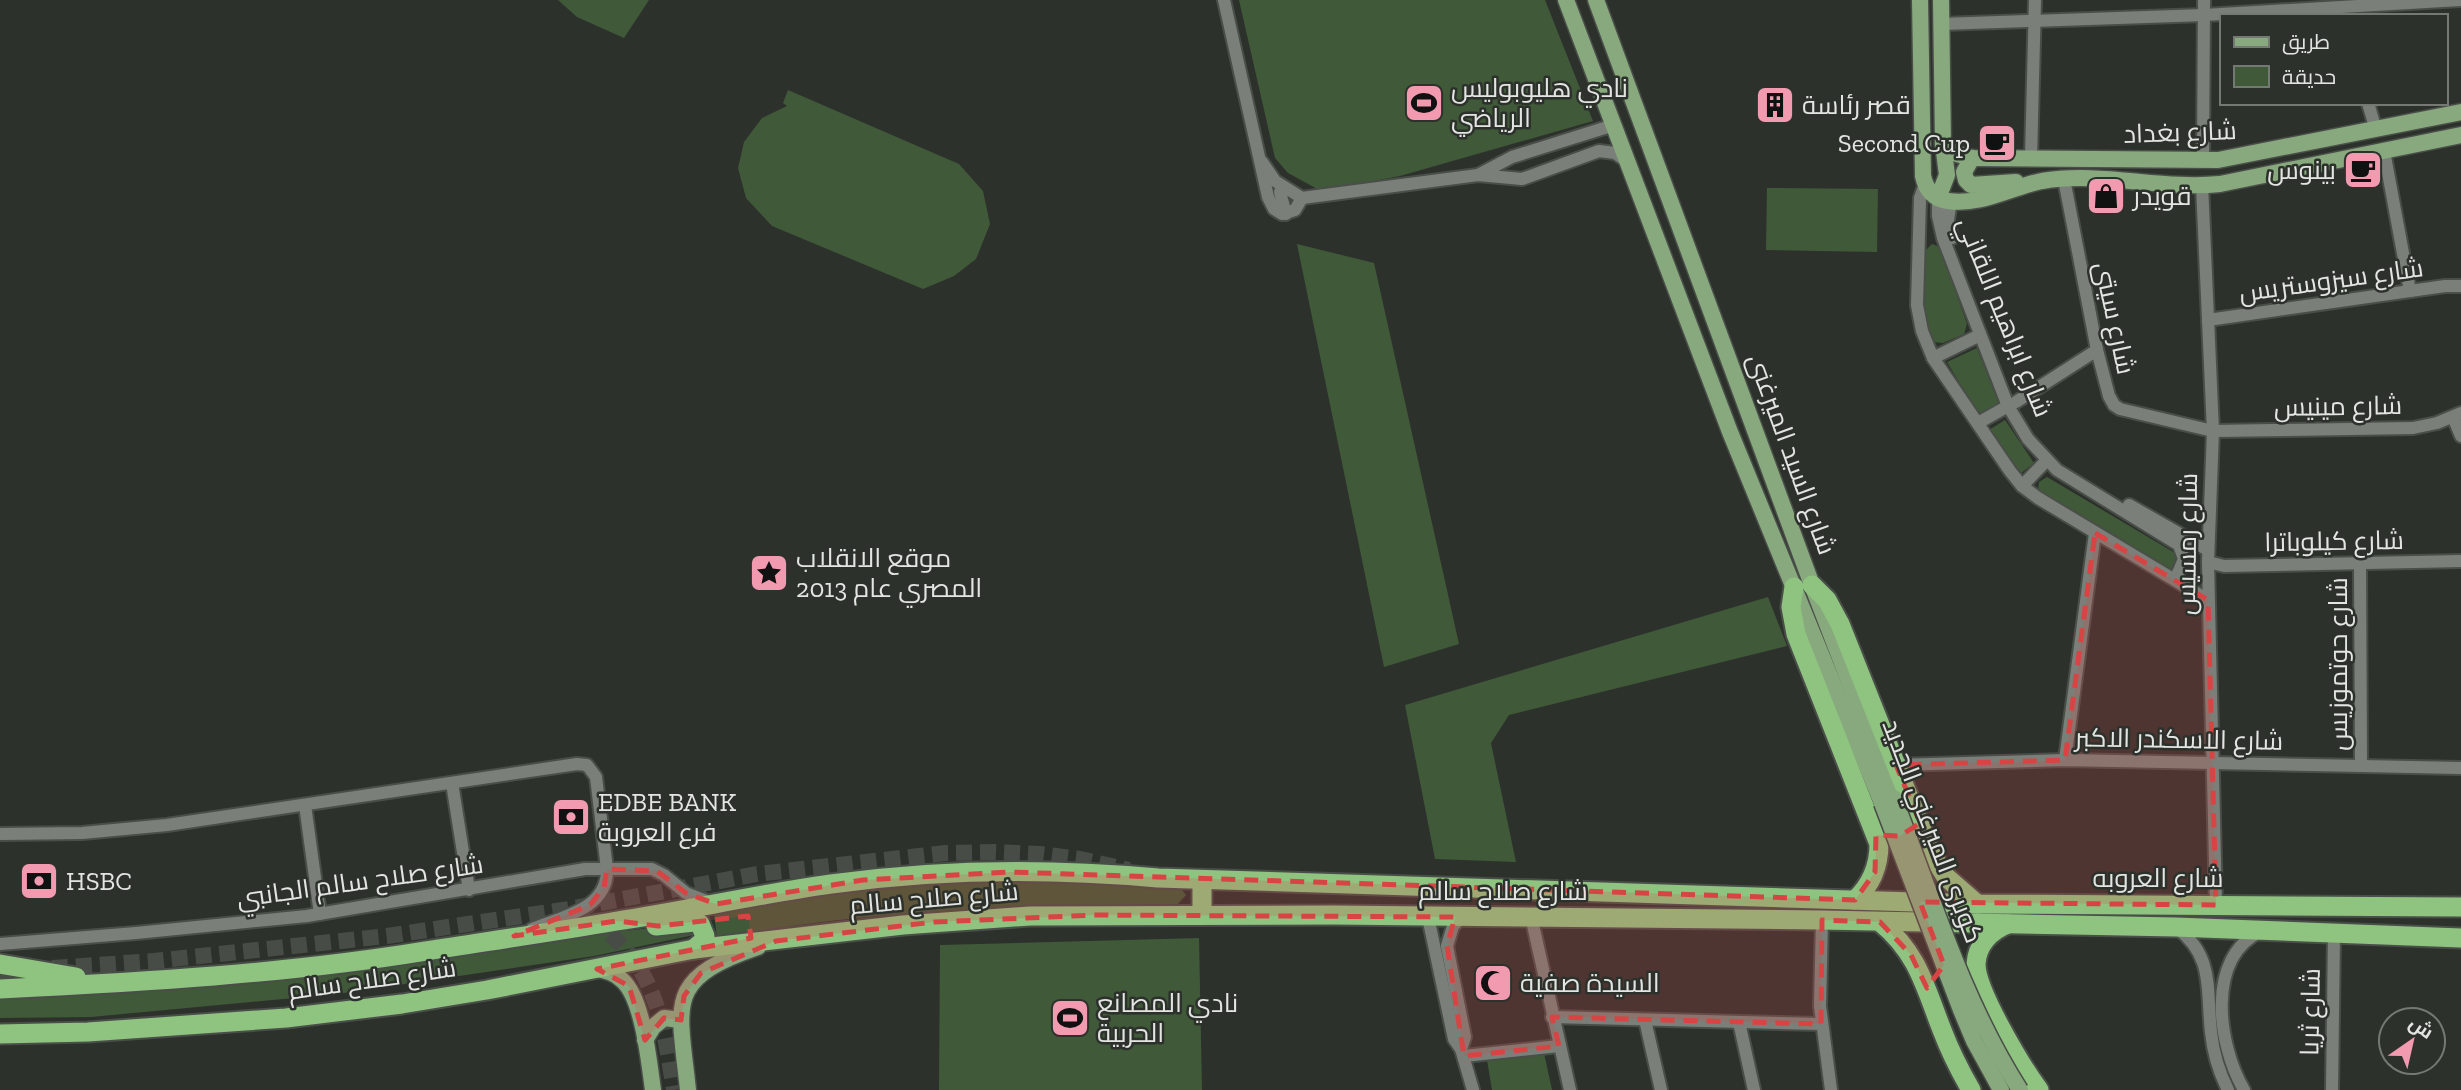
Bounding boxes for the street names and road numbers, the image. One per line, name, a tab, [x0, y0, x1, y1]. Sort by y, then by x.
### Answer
street label: شارع بغداد	[2123, 114, 2237, 151]
street label: شارع ابراهيم اللقاني	[1946, 212, 2060, 423]
street label: شارع سيزوستريس	[2237, 251, 2425, 310]
street label: شارع سيتى	[2086, 259, 2143, 377]
street label: شارع السيد الميرغنى	[1740, 349, 1843, 559]
street label: شارع مينيس	[2274, 389, 2402, 424]
street label: شارع رمسيس	[2170, 473, 2205, 615]
street label: شارع كيلوباترا	[2264, 524, 2404, 559]
street label: شارع حوتموزيس	[2322, 577, 2355, 751]
street label: كوبرى الميرغني الجديد	[1871, 715, 1990, 949]
street label: شارع الاسكندر الاكبر	[2073, 721, 2283, 758]
street label: شارع صلاح سالم الجانبي	[235, 848, 486, 919]
street label: شارع العروبه	[2093, 862, 2223, 895]
street label: شارع صلاح سالم	[848, 875, 1020, 923]
street label: شارع صلاح سالم	[1418, 875, 1588, 909]
street label: شارع صلاح سالم	[286, 951, 458, 1009]
street label: شارع ثريا	[2293, 968, 2328, 1056]

